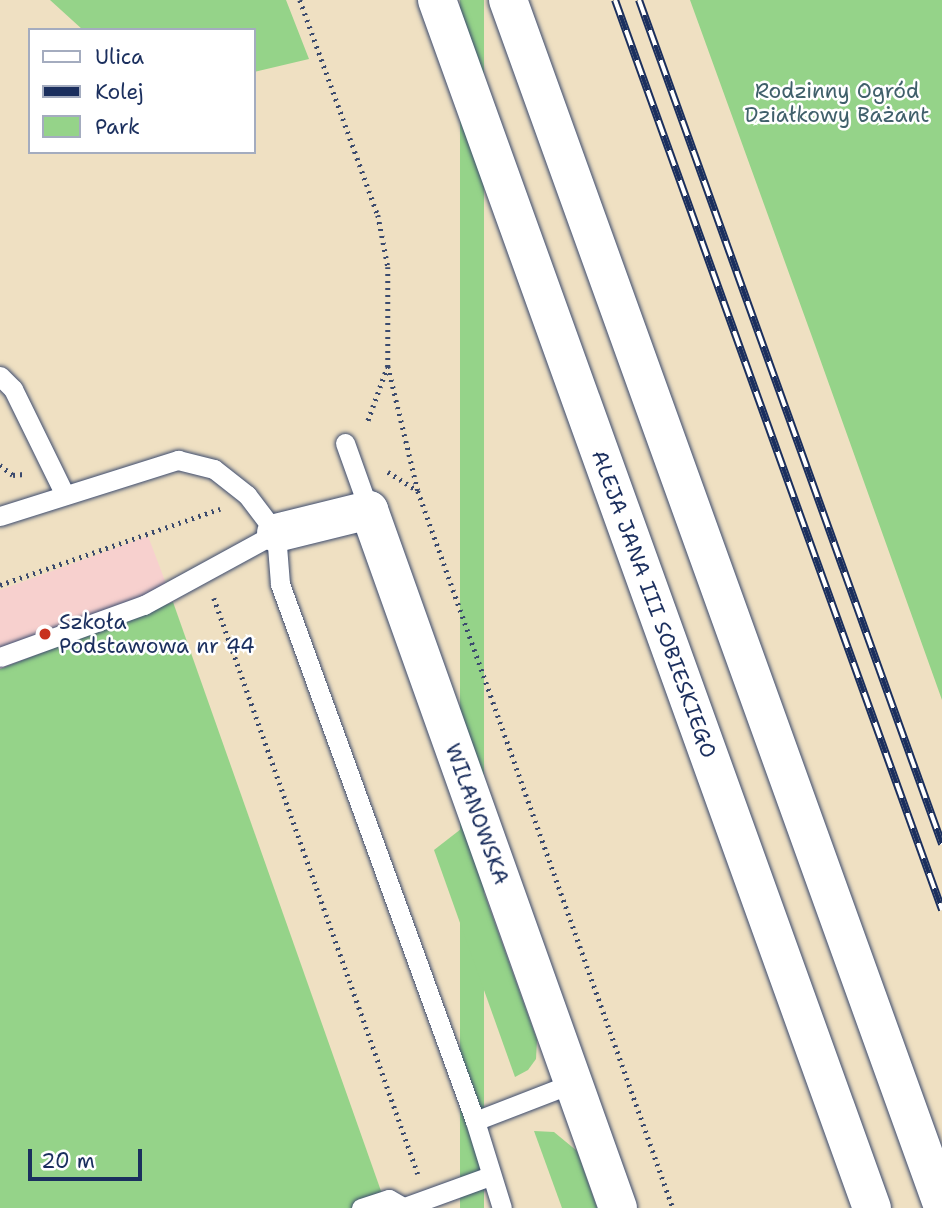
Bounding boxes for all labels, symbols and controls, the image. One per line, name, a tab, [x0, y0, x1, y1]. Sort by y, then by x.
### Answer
legend	[28, 28, 256, 154]
text: Ulica	[95, 43, 144, 71]
text: Kolej	[95, 78, 144, 106]
park label: Rodzinny Ogród Działkowy Bażant	[745, 78, 929, 128]
text: Park	[95, 113, 140, 141]
street label: ALEJA JANA III SOBIESKIEGO	[586, 447, 722, 761]
place label: Szkoła Podstawowa nr 44	[59, 609, 255, 659]
marker: Szkoła Podstawowa nr 44	[37, 626, 53, 642]
street label: WILANOWSKA	[440, 740, 514, 888]
scale bar	[32, 1134, 145, 1178]
text: 20 m	[41, 1147, 95, 1175]

